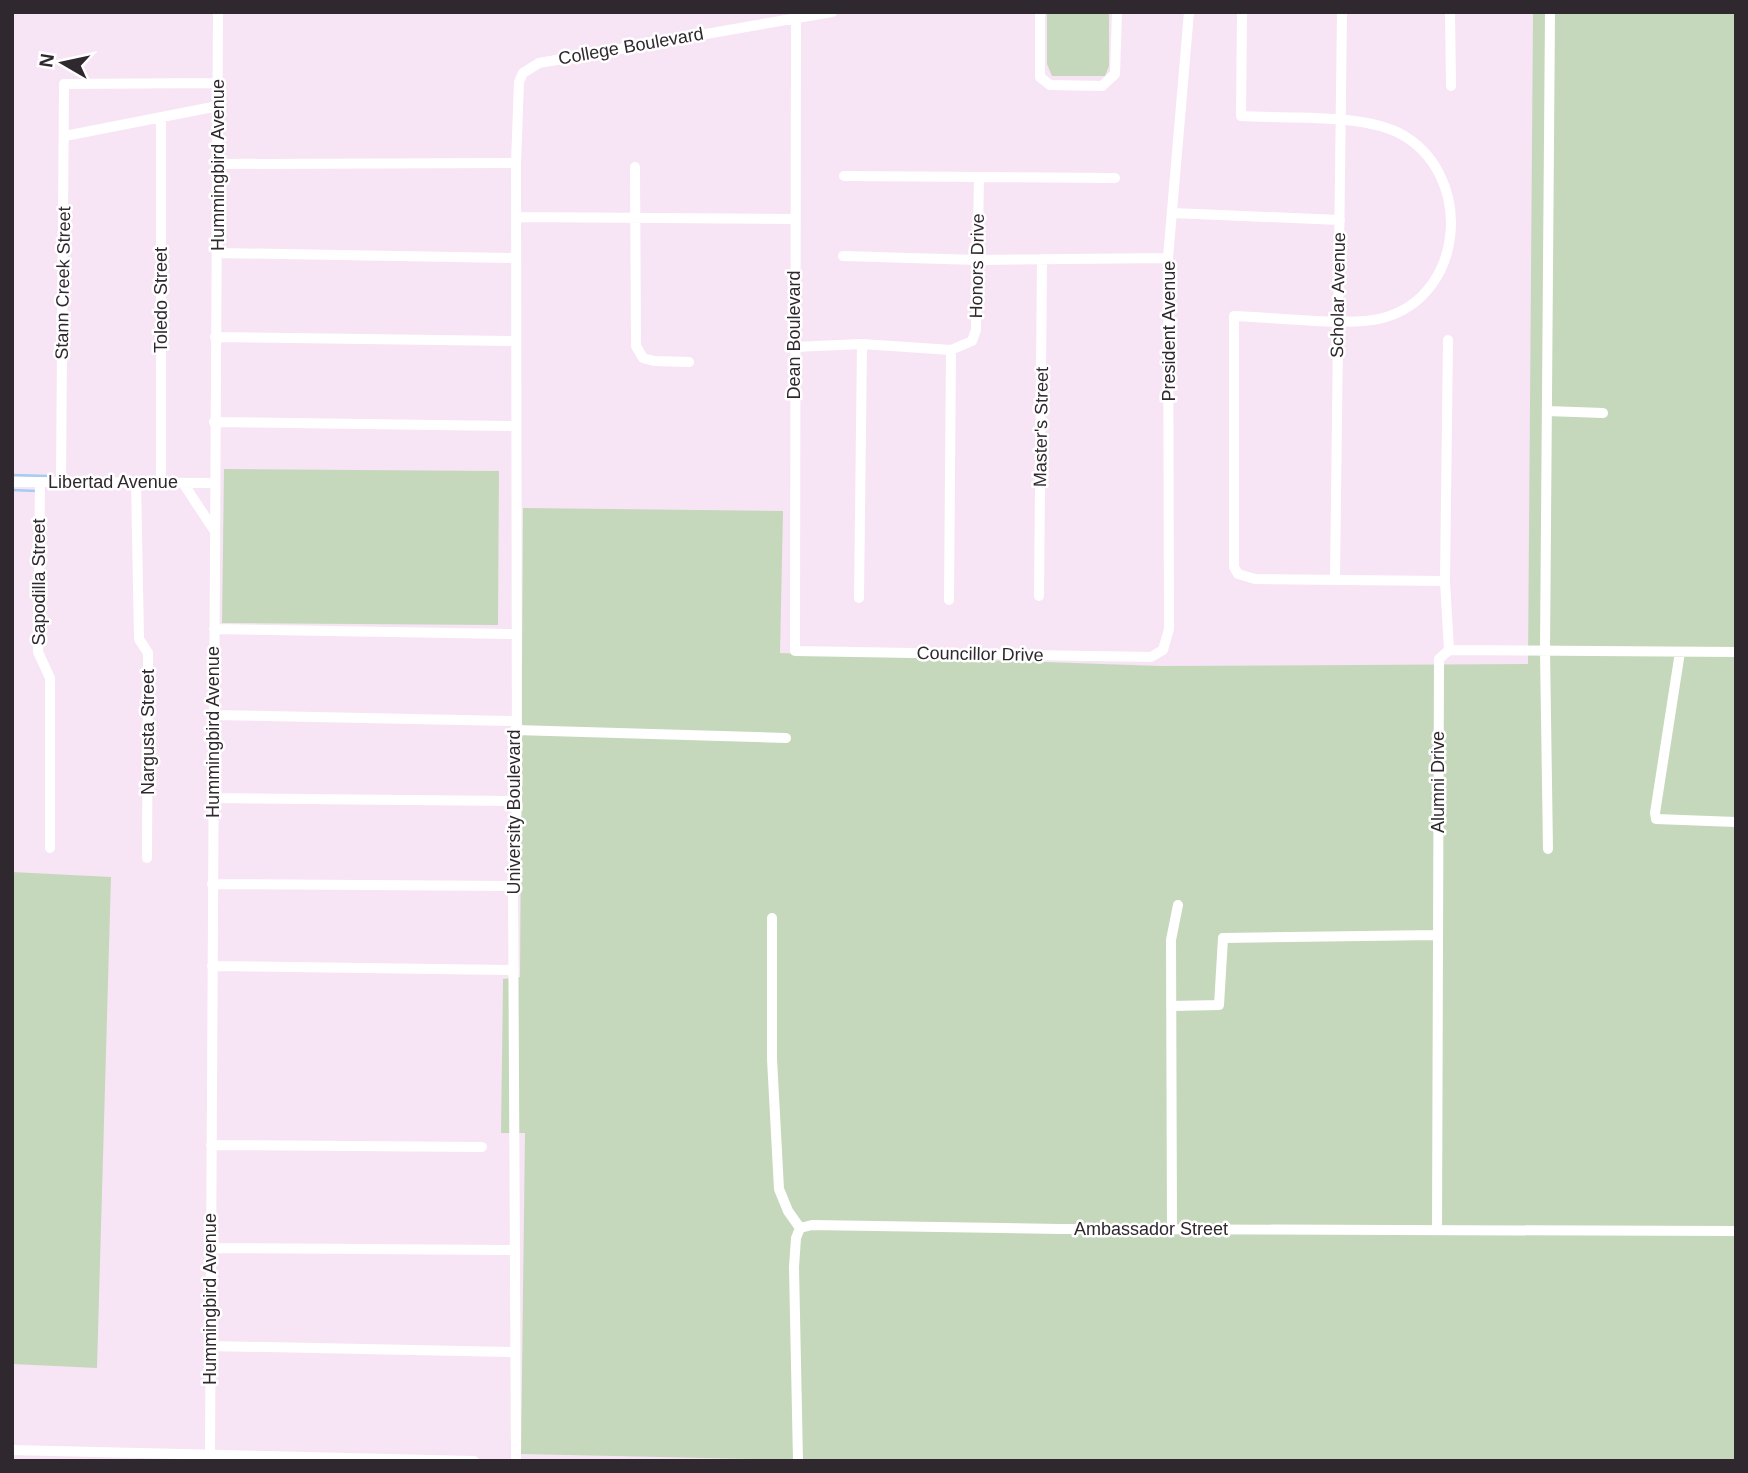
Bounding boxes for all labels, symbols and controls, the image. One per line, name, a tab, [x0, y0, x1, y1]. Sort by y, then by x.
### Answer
street label: College Boulevard	[557, 23, 705, 69]
north arrow	[28, 28, 98, 98]
text: N	[35, 52, 58, 69]
street label: Hummingbird Avenue	[208, 79, 228, 251]
street label: Stann Creek Street	[52, 206, 74, 360]
street label: Honors Drive	[966, 213, 988, 319]
street label: Scholar Avenue	[1327, 232, 1349, 358]
street label: Toledo Street	[151, 247, 171, 353]
street label: President Avenue	[1159, 261, 1179, 401]
street label: Dean Boulevard	[784, 270, 804, 400]
street label: Master's Street	[1030, 367, 1052, 487]
street label: Libertad Avenue	[48, 472, 178, 492]
street label: Sapodilla Street	[29, 518, 49, 646]
street label: Councillor Drive	[916, 643, 1044, 665]
street label: Hummingbird Avenue	[203, 646, 223, 818]
street label: Nargusta Street	[138, 669, 158, 795]
street label: University Boulevard	[504, 729, 524, 895]
street label: Alumni Drive	[1428, 731, 1448, 833]
street label: Hummingbird Avenue	[200, 1213, 220, 1385]
street label: Ambassador Street	[1074, 1219, 1228, 1239]

